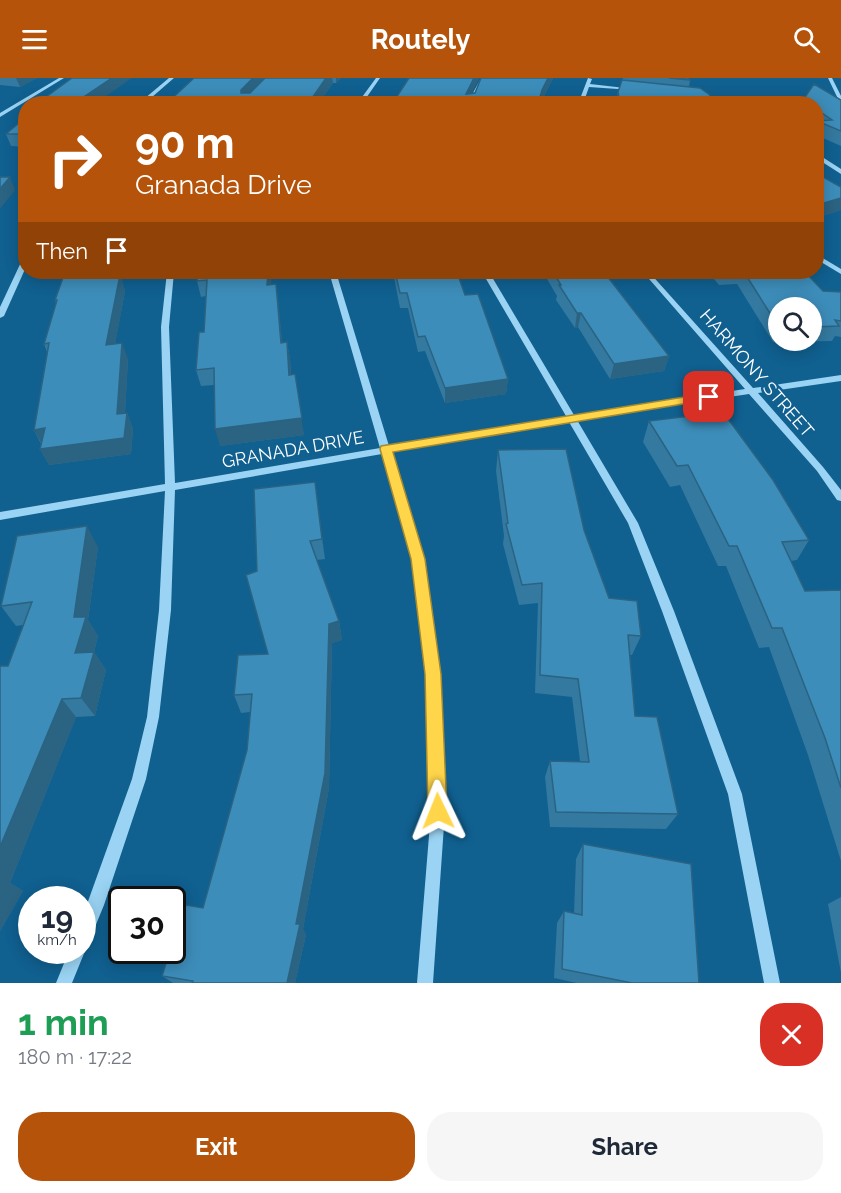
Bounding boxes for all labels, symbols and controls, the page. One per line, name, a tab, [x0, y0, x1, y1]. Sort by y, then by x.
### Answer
icon: menu	[18, 23, 51, 56]
icon: search	[790, 23, 823, 56]
text: Routely	[371, 24, 470, 55]
text: 90 m	[135, 119, 235, 168]
icon: right	[36, 120, 114, 198]
text: Granada Drive	[135, 169, 312, 200]
icon: arrive	[100, 234, 133, 267]
text: Then	[36, 238, 88, 264]
map controls	[768, 297, 822, 351]
button: search	[768, 297, 822, 351]
street label: HARMONY STREET	[696, 305, 818, 441]
pin	[683, 371, 734, 422]
icon: arrive	[692, 380, 725, 413]
street label: GRANADA DRIVE	[220, 426, 366, 472]
position arrow	[406, 779, 470, 843]
speed limit sign: 30	[108, 886, 186, 964]
text: 19	[41, 900, 73, 935]
text: km/h	[37, 931, 77, 949]
text: 1 min	[18, 1001, 109, 1043]
button: close	[760, 1003, 823, 1066]
text: 180 m · 17:22	[18, 1045, 132, 1069]
button: Exit	[18, 1112, 415, 1181]
button: Share	[427, 1112, 823, 1181]

